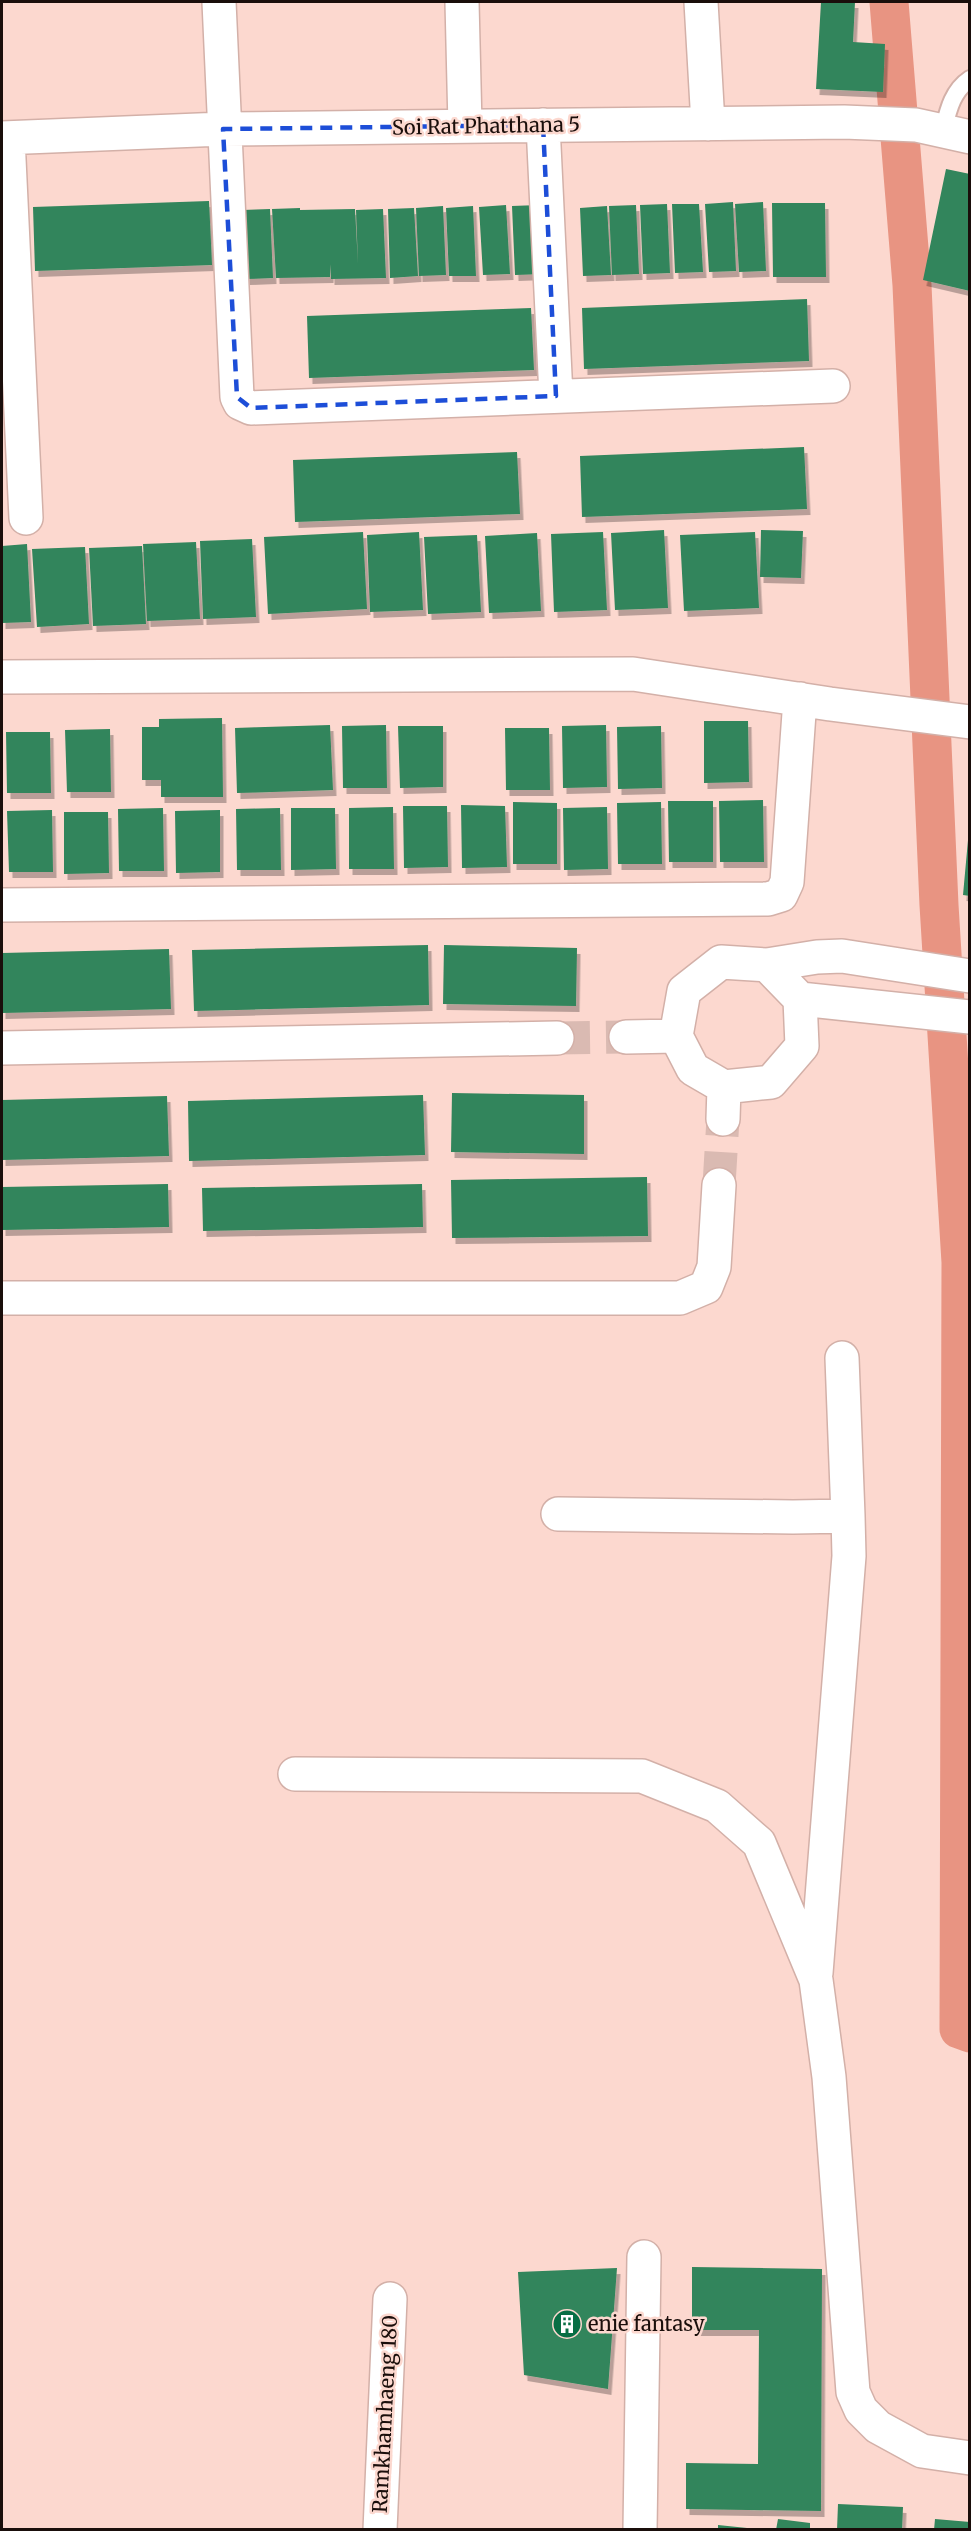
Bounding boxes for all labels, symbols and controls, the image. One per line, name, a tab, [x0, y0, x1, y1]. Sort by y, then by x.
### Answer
street label: Soi Rat Phatthana 5	[392, 111, 580, 140]
building icon: enie fantasy	[551, 2308, 583, 2340]
place label: enie fantasy	[588, 2311, 705, 2336]
street label: Ramkhamhaeng 180	[367, 2314, 402, 2514]

